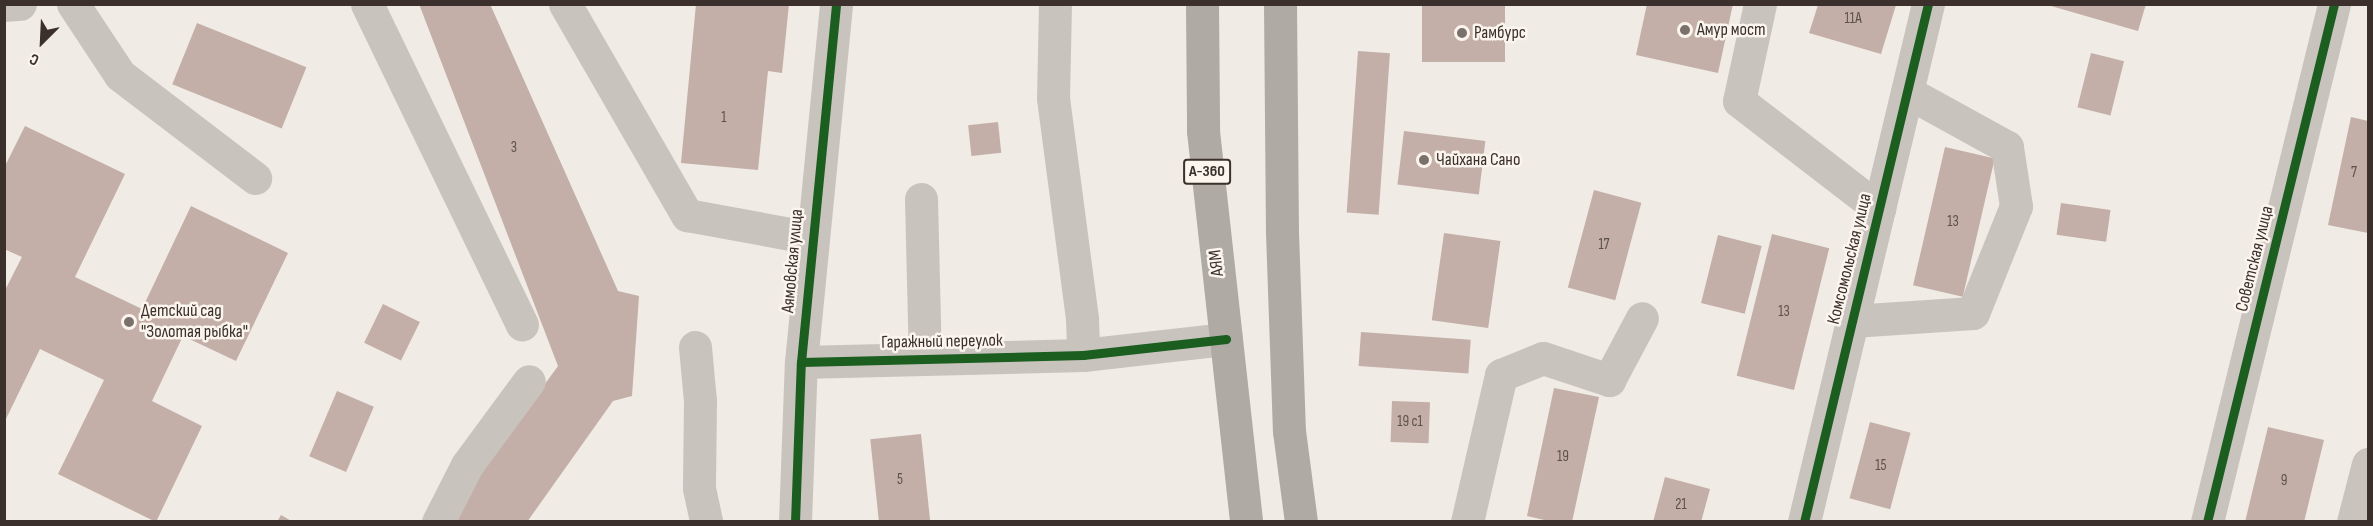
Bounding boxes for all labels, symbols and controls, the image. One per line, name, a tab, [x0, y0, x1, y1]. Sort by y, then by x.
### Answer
house number: 11А	[1844, 10, 1862, 28]
north arrow	[12, 12, 72, 72]
place label: Амур мост	[1697, 19, 1766, 41]
place label: Рамбурс	[1474, 22, 1526, 44]
marker: Амур мост	[1678, 23, 1692, 37]
marker: Рамбурс	[1455, 26, 1469, 40]
text: С	[27, 49, 42, 69]
house number: 1	[721, 109, 727, 127]
house number: 3	[511, 139, 517, 157]
place label: Чайхана Сано	[1436, 149, 1520, 171]
marker: Чайхана Сано	[1417, 153, 1431, 167]
road number: А-360	[1183, 159, 1231, 185]
house number: 7	[2351, 164, 2357, 182]
street label: Комсомольская улица	[1823, 191, 1877, 327]
street label: Советская улица	[2231, 204, 2279, 314]
street label: Аямовская улица	[778, 208, 808, 314]
house number: 13	[1947, 213, 1959, 231]
house number: 17	[1598, 236, 1610, 254]
street label: АЯМ	[1205, 249, 1229, 277]
place label: Детский сад "Золотая рыбка"	[141, 301, 248, 344]
house number: 13	[1778, 303, 1790, 321]
marker: Детский сад "Золотая рыбка"	[122, 315, 136, 329]
street label: Гаражный переулок	[881, 330, 1003, 354]
house number: 19 с1	[1397, 413, 1423, 431]
house number: 19	[1557, 448, 1569, 466]
house number: 15	[1875, 457, 1887, 475]
house number: 5	[897, 471, 903, 489]
house number: 9	[2281, 472, 2287, 490]
house number: 21	[1675, 496, 1687, 514]

